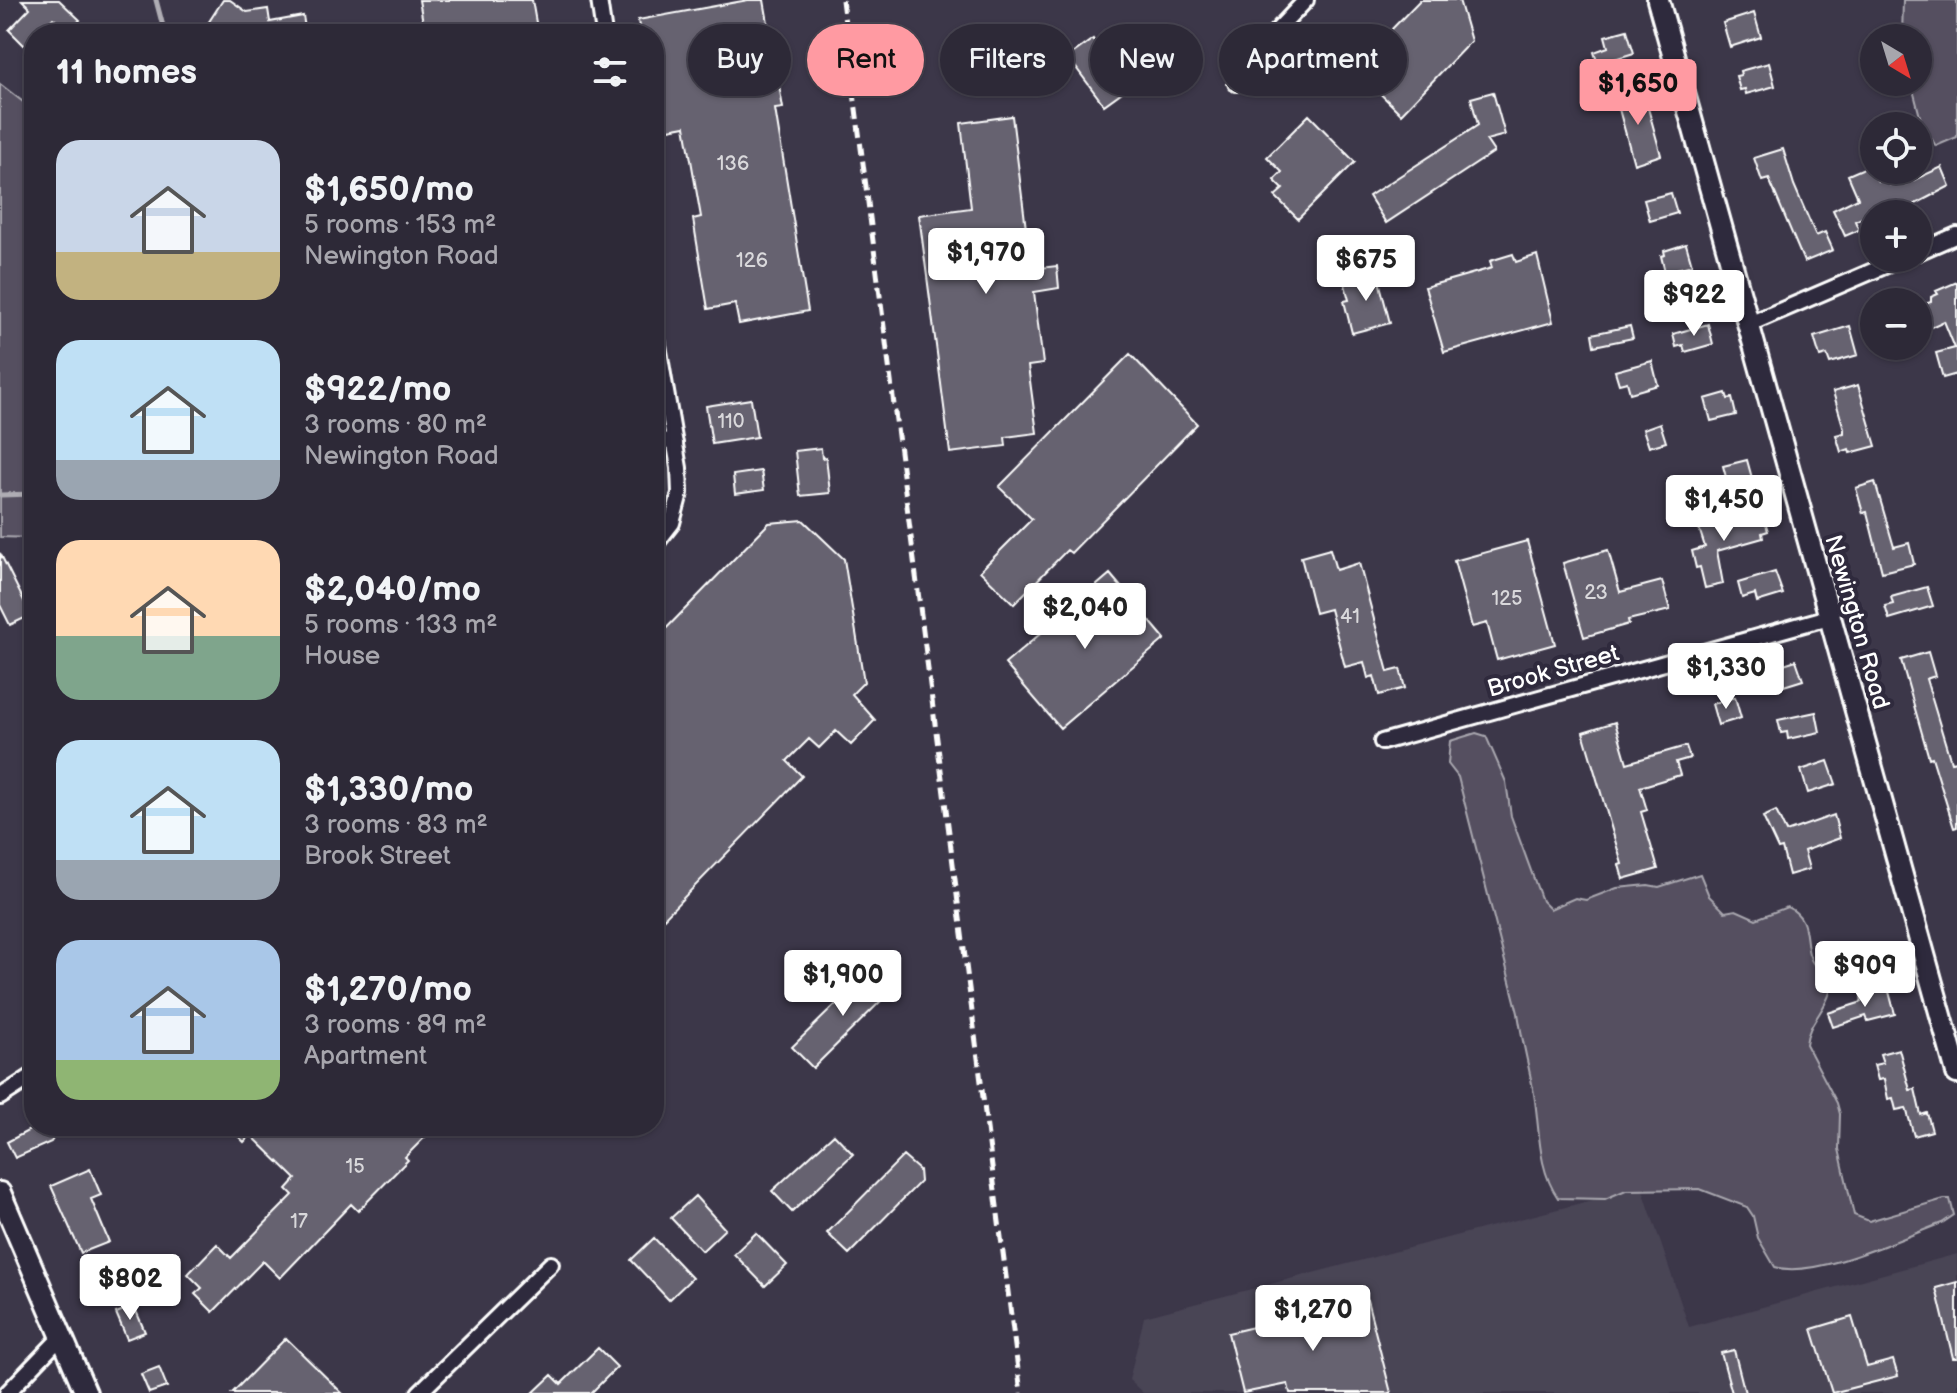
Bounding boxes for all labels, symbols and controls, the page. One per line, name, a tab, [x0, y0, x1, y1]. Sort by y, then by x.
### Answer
chip: Buy	[688, 24, 791, 96]
chip: Rent	[807, 24, 924, 96]
chip: Filters	[940, 24, 1074, 96]
chip: New	[1090, 24, 1203, 96]
chip: Apartment	[1219, 24, 1407, 96]
north arrow	[1860, 24, 1932, 96]
map controls	[1860, 24, 1932, 360]
icon: filters	[588, 50, 632, 94]
text: 11 homes	[56, 52, 197, 93]
pin: $1,650	[1573, 59, 1703, 127]
text: $1,650	[1598, 69, 1678, 100]
button: locate	[1860, 112, 1932, 184]
house number: 136	[717, 152, 749, 176]
text: $1,650/mo	[304, 169, 474, 210]
icon: home	[120, 172, 216, 268]
button: +	[1860, 200, 1932, 272]
text: 5 rooms · 153 m²	[304, 210, 496, 241]
pin: $1,970	[921, 228, 1051, 296]
pin: $675	[1319, 235, 1413, 303]
text: $1,970	[946, 238, 1026, 269]
text: Newington Road	[304, 241, 499, 272]
text: $675	[1335, 245, 1397, 276]
house number: 126	[736, 249, 768, 273]
pin: $922	[1647, 270, 1741, 338]
text: $922	[1662, 280, 1726, 311]
button: −	[1860, 288, 1932, 360]
text: $922/mo	[304, 369, 451, 410]
icon: home	[120, 372, 216, 468]
text: 3 rooms · 80 m²	[304, 410, 487, 441]
house number: 110	[717, 410, 745, 434]
text: Newington Road	[304, 441, 499, 472]
pin: $1,450	[1659, 475, 1789, 543]
text: $1,450	[1684, 485, 1764, 516]
street label: Newington Road	[1818, 532, 1896, 712]
text: $2,040/mo	[304, 569, 481, 610]
icon: home	[120, 572, 216, 668]
house number: 23	[1584, 581, 1608, 605]
pin: $2,040	[1020, 583, 1150, 651]
house number: 125	[1492, 587, 1523, 611]
text: $2,040	[1042, 593, 1128, 624]
house number: 41	[1340, 605, 1360, 629]
text: 5 rooms · 133 m²	[304, 610, 497, 641]
street label: Brook Street	[1484, 638, 1623, 704]
text: House	[304, 641, 380, 672]
pin: $1,330	[1661, 643, 1791, 711]
text: $1,330	[1686, 653, 1766, 684]
text: $1,330/mo	[304, 769, 473, 810]
icon: home	[120, 772, 216, 868]
text: 3 rooms · 83 m²	[304, 810, 488, 841]
text: Brook Street	[304, 841, 451, 872]
pin: $909	[1818, 941, 1912, 1009]
pin: $1,900	[778, 950, 908, 1018]
text: $909	[1833, 951, 1897, 982]
text: $1,900	[802, 960, 884, 991]
text: $1,270/mo	[304, 969, 472, 1010]
icon: home	[120, 972, 216, 1068]
text: 3 rooms · 89 m²	[304, 1010, 487, 1041]
text: Apartment	[304, 1041, 427, 1072]
house number: 15	[345, 1155, 365, 1179]
house number: 17	[290, 1210, 308, 1234]
pin: $802	[83, 1254, 177, 1322]
text: $802	[98, 1264, 162, 1295]
pin: $1,270	[1248, 1285, 1378, 1353]
text: $1,270	[1273, 1295, 1353, 1326]

